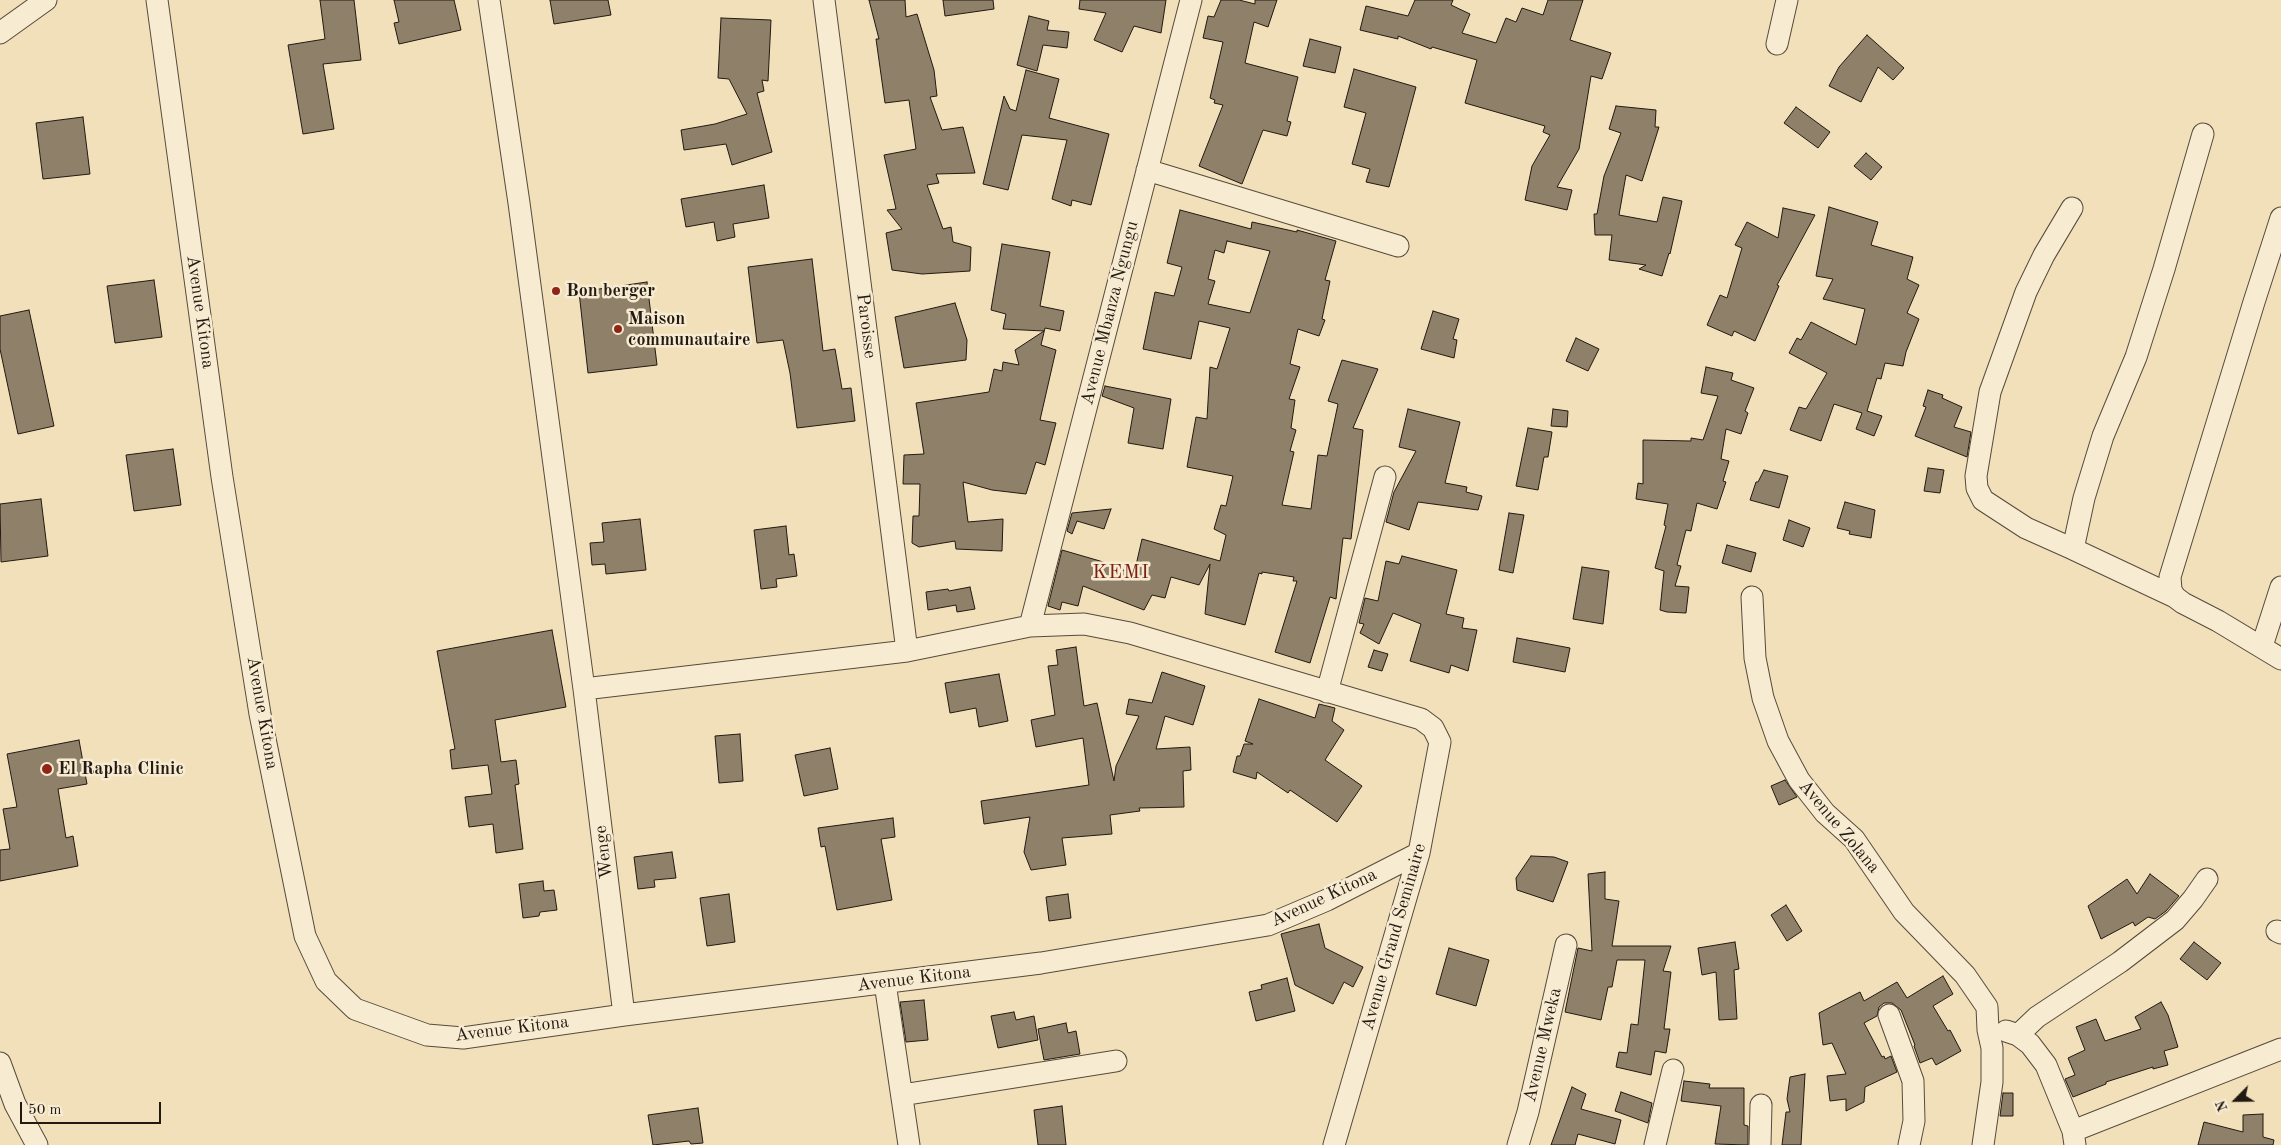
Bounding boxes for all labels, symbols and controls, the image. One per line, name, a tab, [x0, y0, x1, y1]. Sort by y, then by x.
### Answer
street label: Avenue Mbanza Ngungu	[1077, 219, 1143, 407]
street label: Avenue Kitona	[181, 254, 219, 370]
place label: Bon berger	[566, 280, 655, 302]
marker: Bon berger	[550, 285, 562, 297]
street label: Paroisse	[851, 292, 881, 360]
place label: Maison communautaire	[628, 308, 751, 350]
marker: Maison communautaire	[612, 323, 624, 335]
district label: KEMI	[1092, 561, 1150, 585]
street label: Avenue Kitona	[241, 655, 283, 771]
place label: El Rapha Clinic	[58, 758, 184, 780]
marker: El Rapha Clinic	[40, 762, 54, 776]
street label: Avenue Zolana	[1794, 776, 1884, 878]
street label: Wenge	[590, 824, 618, 880]
street label: Avenue Grand Seminaire	[1357, 841, 1431, 1033]
street label: Avenue Kitona	[1268, 864, 1380, 932]
street label: Avenue Kitona	[856, 961, 972, 997]
street label: Avenue Mweka	[1519, 986, 1567, 1104]
street label: Avenue Kitona	[454, 1011, 570, 1047]
north arrow	[2211, 1075, 2261, 1125]
scale bar	[22, 1092, 164, 1124]
text: N	[2214, 1098, 2231, 1114]
text: 50 m	[28, 1103, 62, 1118]

